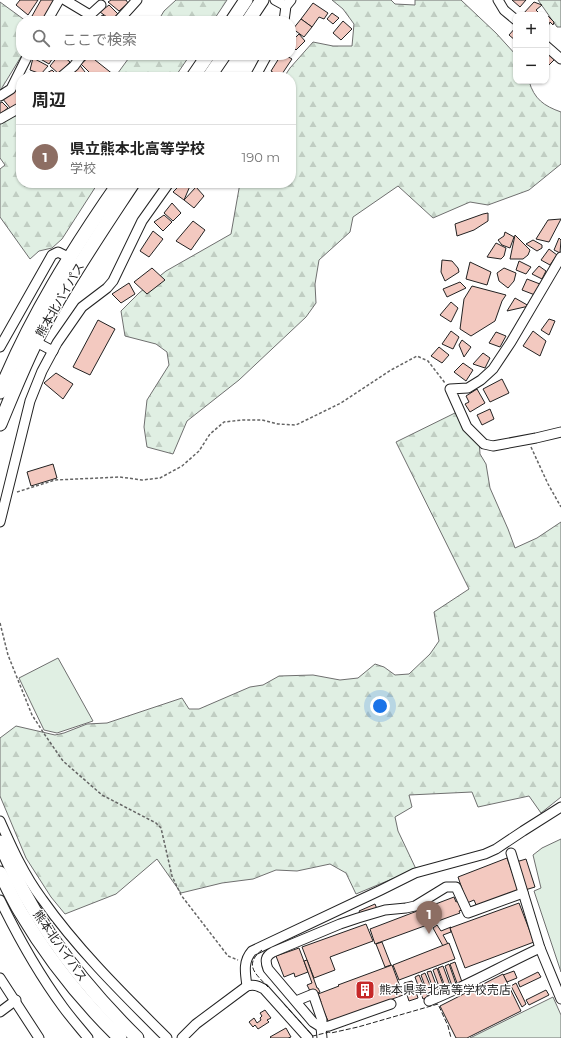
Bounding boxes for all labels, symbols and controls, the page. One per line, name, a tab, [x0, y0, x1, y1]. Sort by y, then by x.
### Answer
map controls	[513, 12, 549, 84]
button: +	[513, 12, 549, 48]
search box	[16, 16, 296, 60]
icon: search	[30, 27, 52, 49]
text: ここで検索	[62, 30, 137, 49]
button: −	[513, 48, 549, 84]
text: 周辺	[32, 90, 66, 110]
text: 県立熊本北高等学校	[70, 139, 205, 158]
text: 1	[42, 149, 48, 165]
text: 190 m	[242, 149, 280, 165]
text: 学校	[70, 160, 96, 176]
street label: 熊本北バイパス	[32, 260, 87, 340]
your location	[370, 696, 390, 716]
pin: 1	[416, 901, 442, 934]
street label: 熊本北バイパス	[30, 907, 91, 984]
building icon: 熊本県率北高等学校売店	[354, 979, 376, 1001]
place label: 熊本県率北高等学校売店	[379, 982, 511, 997]

